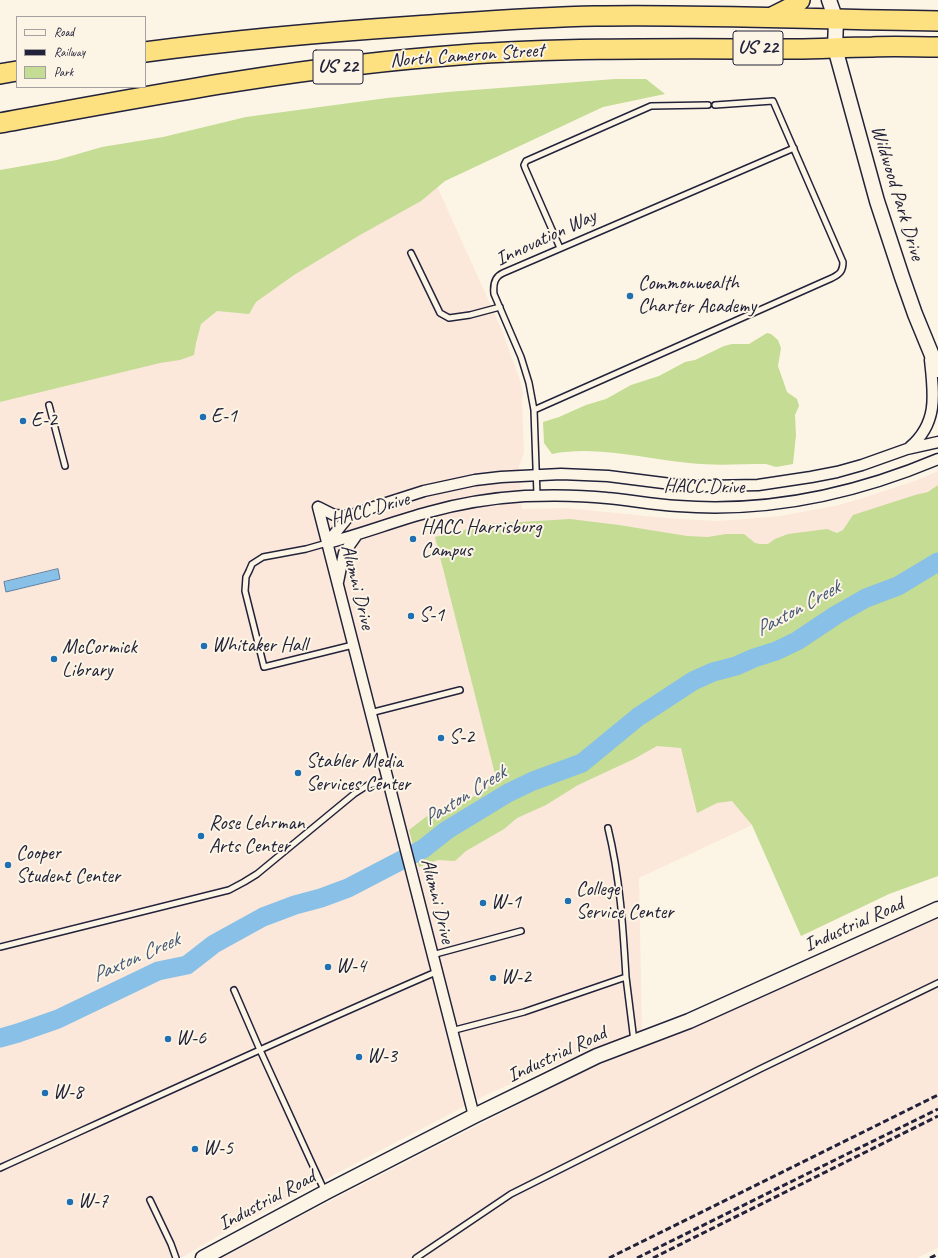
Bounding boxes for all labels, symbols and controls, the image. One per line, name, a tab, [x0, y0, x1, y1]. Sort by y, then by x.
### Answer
legend	[16, 16, 146, 88]
text: Road	[54, 24, 74, 40]
road number: US 22	[733, 31, 783, 65]
street label: North Cameron Street	[389, 39, 545, 73]
text: Railway	[54, 44, 85, 60]
road number: US 22	[313, 50, 363, 84]
text: Park	[54, 64, 73, 80]
street label: Wildwood Park Drive	[865, 123, 929, 263]
street label: Innovation Way	[492, 204, 600, 272]
place label: Commonwealth Charter Academy	[638, 272, 756, 319]
marker: Commonwealth Charter Academy	[625, 291, 635, 301]
place label: E-1	[211, 405, 237, 429]
place label: E-2	[31, 409, 57, 433]
marker: E-1	[198, 412, 208, 422]
marker: E-2	[18, 416, 28, 426]
street label: HACC Drive	[663, 474, 745, 500]
street label: HACC Drive	[328, 487, 412, 533]
place label: HACC Harrisburg Campus	[421, 516, 541, 563]
marker: HACC Harrisburg Campus	[408, 534, 418, 544]
street label: Alumni Drive	[335, 542, 379, 632]
water label: Paxton Creek	[751, 575, 845, 643]
place label: S-1	[419, 604, 444, 628]
marker: S-1	[406, 611, 416, 621]
place label: Whitaker Hall	[212, 634, 307, 658]
place label: McCormick Library	[62, 636, 137, 683]
marker: Whitaker Hall	[199, 641, 209, 651]
marker: McCormick Library	[49, 654, 59, 664]
place label: S-2	[449, 726, 474, 750]
marker: S-2	[436, 733, 446, 743]
place label: Stabler Media Services Center	[306, 750, 410, 797]
water label: Paxton Creek	[419, 761, 511, 831]
marker: Stabler Media Services Center	[293, 768, 303, 778]
place label: Rose Lehrman Arts Center	[209, 812, 304, 859]
marker: Rose Lehrman Arts Center	[196, 831, 206, 841]
place label: Cooper Student Center	[16, 842, 120, 889]
street label: Alumni Drive	[415, 856, 459, 946]
marker: Cooper Student Center	[3, 860, 13, 870]
place label: College Service Center	[576, 878, 673, 925]
place label: W-1	[491, 891, 521, 915]
street label: Industrial Road	[801, 892, 907, 958]
marker: College Service Center	[563, 896, 573, 906]
marker: W-1	[478, 898, 488, 908]
water label: Paxton Creek	[88, 928, 184, 988]
place label: W-4	[336, 955, 366, 979]
marker: W-4	[323, 962, 333, 972]
place label: W-2	[501, 966, 531, 990]
marker: W-2	[488, 973, 498, 983]
street label: Industrial Road	[504, 1022, 610, 1088]
place label: W-6	[176, 1027, 206, 1051]
marker: W-6	[163, 1034, 173, 1044]
place label: W-3	[367, 1045, 397, 1069]
marker: W-3	[354, 1052, 364, 1062]
place label: W-8	[53, 1081, 83, 1105]
marker: W-8	[40, 1088, 50, 1098]
place label: W-5	[203, 1137, 233, 1161]
marker: W-5	[190, 1144, 200, 1154]
street label: Industrial Road	[214, 1165, 320, 1237]
place label: W-7	[78, 1190, 108, 1214]
marker: W-7	[65, 1197, 75, 1207]

